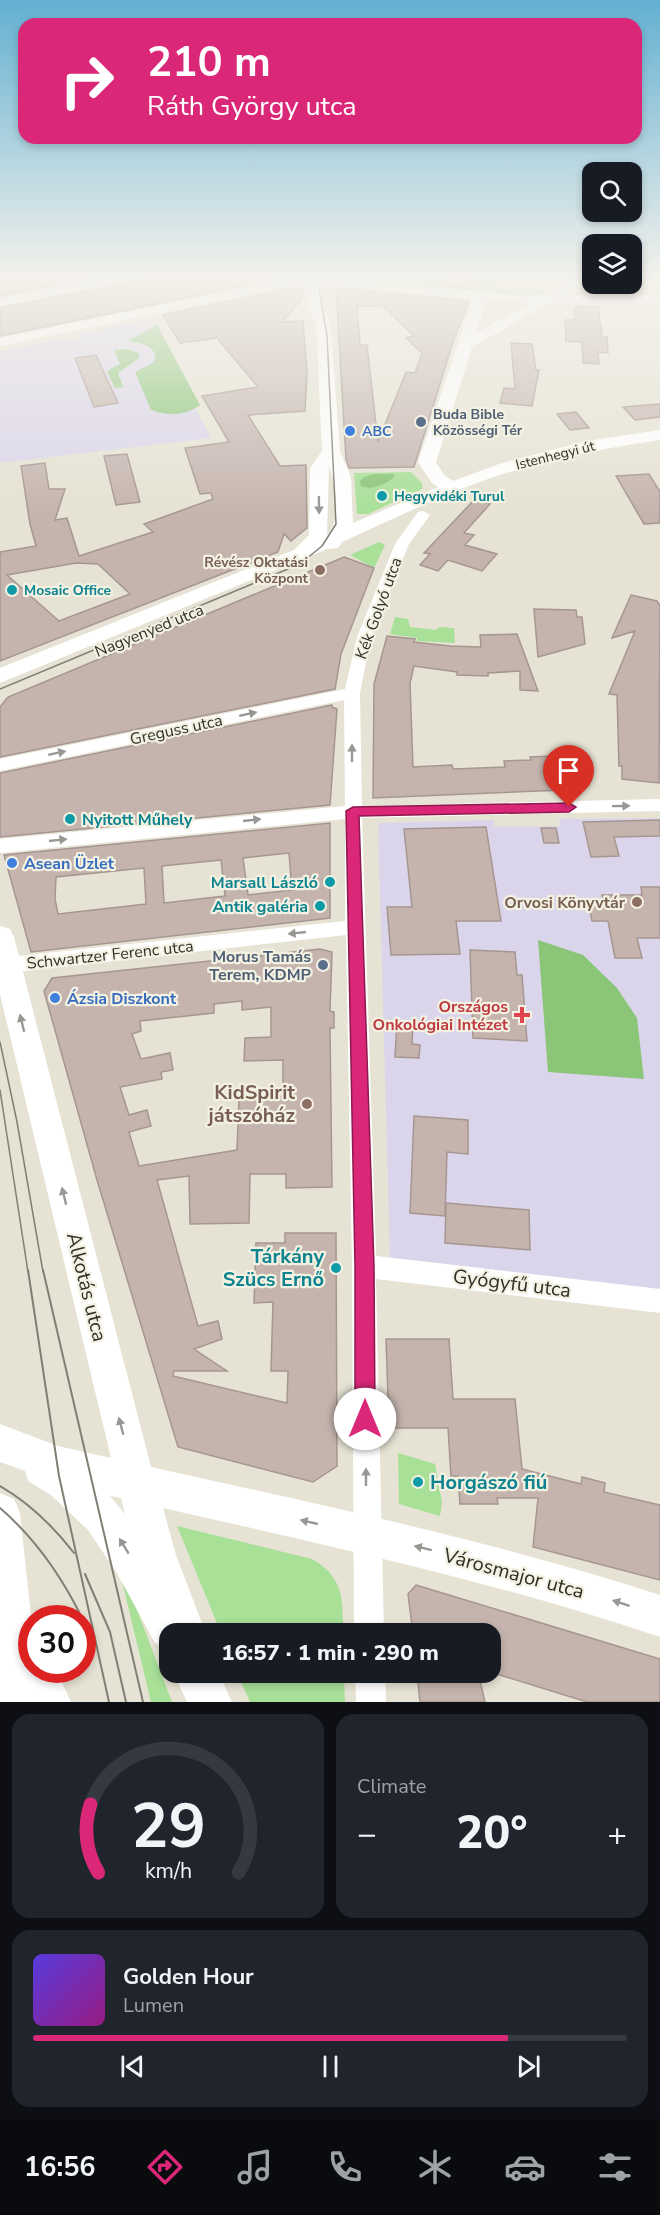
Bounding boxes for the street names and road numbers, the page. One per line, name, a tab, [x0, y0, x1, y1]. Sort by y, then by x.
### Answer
street label: Istenhegyi út	[514, 436, 597, 474]
street label: Kék Golyó utca	[350, 554, 408, 662]
street label: Nagyenyed utca	[92, 599, 207, 663]
street label: Greguss utca	[128, 709, 224, 751]
street label: Schwartzer Ferenc utca	[26, 935, 195, 975]
street label: Alkotás utca	[60, 1230, 113, 1344]
street label: Gyógyfű utca	[451, 1263, 573, 1304]
street label: Városmajor utca	[439, 1541, 587, 1605]

